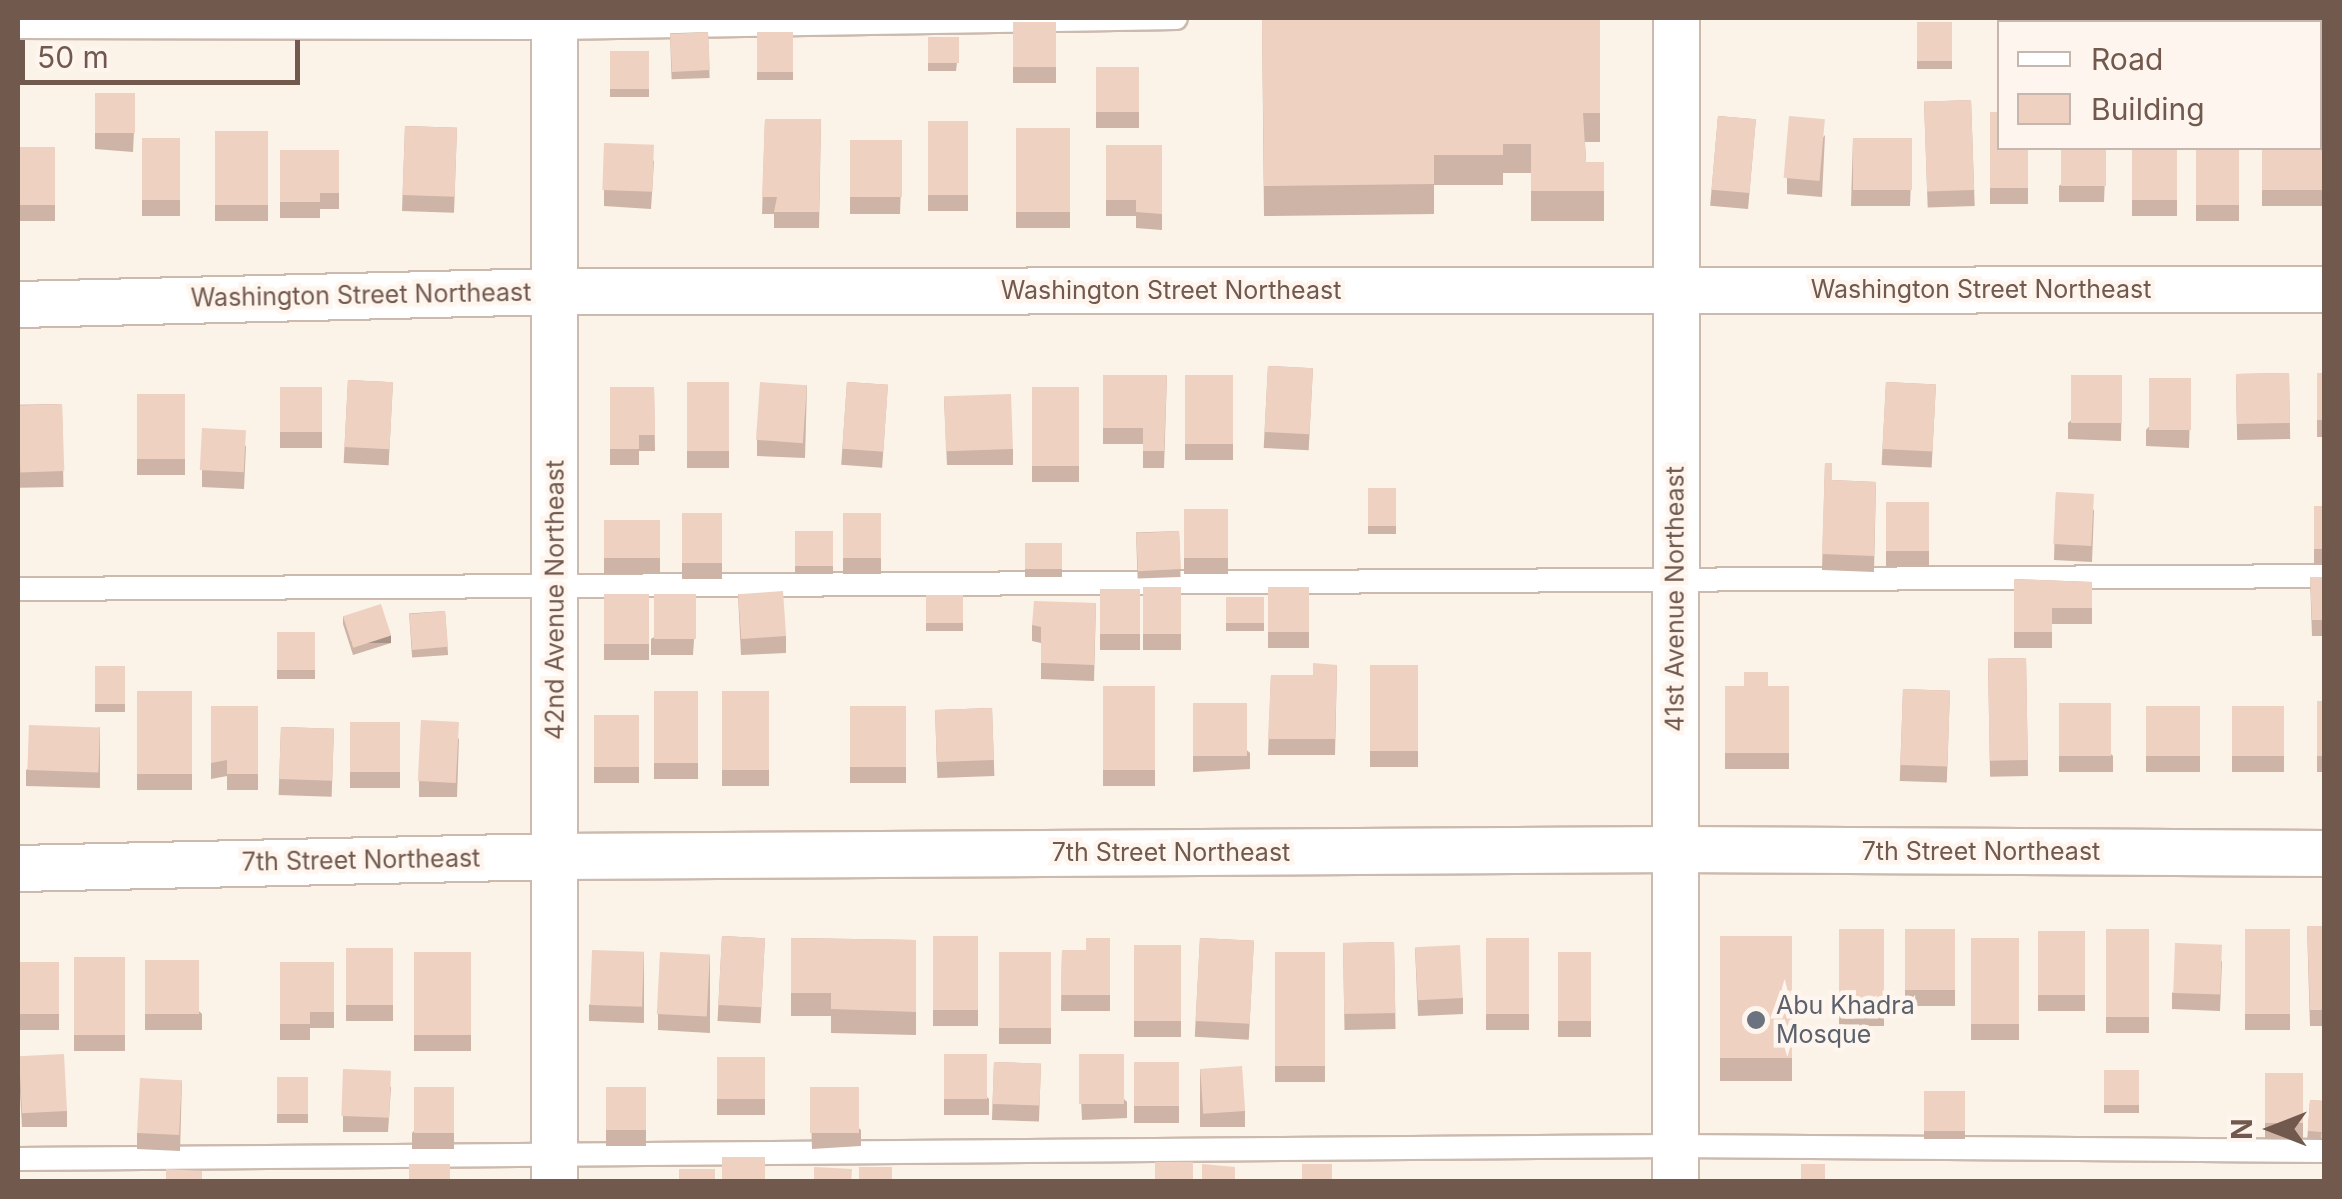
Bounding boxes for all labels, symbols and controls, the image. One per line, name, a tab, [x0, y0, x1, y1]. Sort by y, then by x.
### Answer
scale bar	[25, 20, 305, 82]
legend	[1997, 20, 2322, 150]
text: 50 m	[37, 39, 109, 75]
text: Road	[2091, 41, 2163, 77]
text: Building	[2091, 91, 2205, 127]
street label: Washington Street Northeast	[1811, 274, 2151, 304]
street label: Washington Street Northeast	[1001, 275, 1341, 305]
street label: Washington Street Northeast	[190, 277, 532, 313]
street label: 42nd Avenue Northeast	[540, 460, 570, 740]
street label: 41st Avenue Northeast	[1660, 466, 1690, 732]
street label: 7th Street Northeast	[1862, 836, 2100, 866]
street label: 7th Street Northeast	[1052, 837, 1290, 867]
street label: 7th Street Northeast	[241, 843, 481, 877]
place label: Abu Khadra Mosque	[1776, 991, 1915, 1050]
marker: Abu Khadra Mosque	[1745, 1009, 1767, 1031]
north arrow	[2222, 1079, 2322, 1179]
text: N	[2225, 1118, 2259, 1140]

